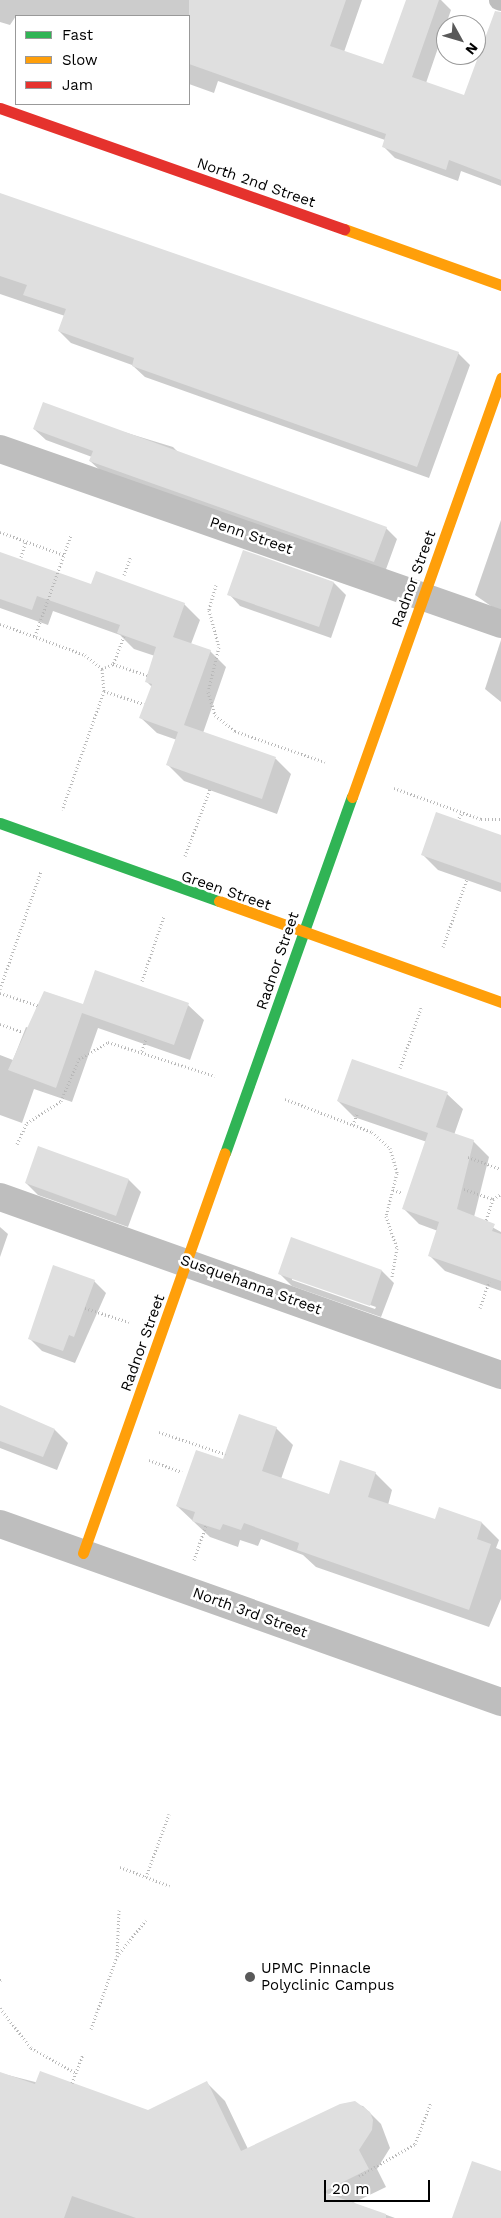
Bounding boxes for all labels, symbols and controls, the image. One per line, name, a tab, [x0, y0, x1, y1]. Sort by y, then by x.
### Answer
legend	[15, 15, 190, 105]
north arrow	[436, 15, 486, 65]
text: Fast	[62, 26, 93, 44]
text: N	[462, 40, 481, 58]
text: Slow	[62, 51, 98, 69]
text: Jam	[62, 76, 93, 94]
street label: North 2nd Street	[194, 154, 318, 212]
street label: Penn Street	[207, 513, 295, 559]
street label: Radnor Street	[388, 528, 440, 630]
street label: Green Street	[179, 867, 273, 915]
street label: Radnor Street	[253, 910, 303, 1012]
street label: Susquehanna Street	[178, 1251, 324, 1319]
street label: Radnor Street	[117, 1292, 169, 1394]
street label: North 3rd Street	[190, 1584, 310, 1642]
place label: UPMC Pinnacle Polyclinic Campus	[261, 1959, 394, 1994]
marker: UPMC Pinnacle Polyclinic Campus	[243, 1970, 257, 1984]
scale bar	[326, 2170, 432, 2202]
text: 20 m	[332, 2180, 370, 2198]

